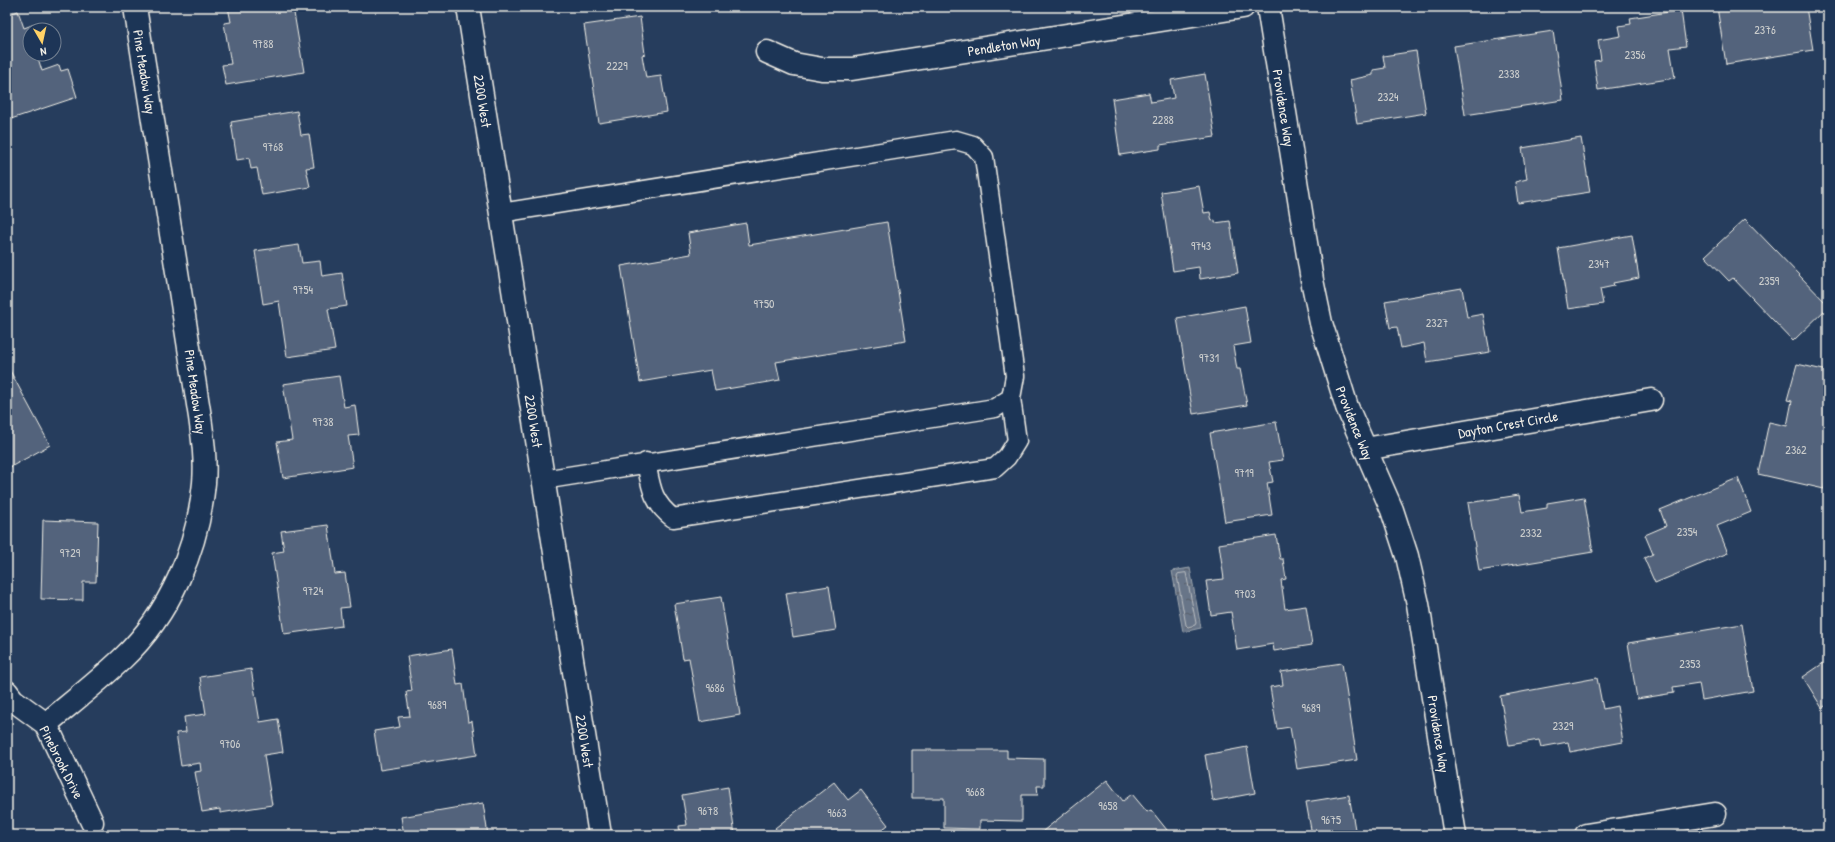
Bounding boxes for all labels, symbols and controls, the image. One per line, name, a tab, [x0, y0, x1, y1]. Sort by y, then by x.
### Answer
house number: 2376	[1754, 21, 1776, 38]
north arrow	[22, 22, 62, 62]
street label: Pine Meadow Way	[128, 28, 161, 116]
street label: Pendleton Way	[966, 30, 1042, 61]
house number: 9788	[253, 35, 273, 52]
text: N	[39, 45, 48, 59]
house number: 2356	[1625, 46, 1646, 63]
house number: 2229	[606, 57, 628, 74]
house number: 2338	[1498, 65, 1520, 82]
street label: Providence Way	[1268, 68, 1300, 148]
street label: 2200 West	[469, 73, 497, 129]
house number: 2324	[1377, 88, 1399, 105]
house number: 2288	[1152, 111, 1174, 128]
house number: 9768	[263, 138, 283, 155]
house number: 9743	[1191, 237, 1211, 254]
house number: 2347	[1588, 255, 1610, 272]
house number: 2359	[1759, 272, 1780, 289]
house number: 9754	[293, 281, 313, 298]
house number: 9750	[754, 295, 774, 312]
house number: 2327	[1426, 314, 1448, 331]
street label: Pine Meadow Way	[180, 348, 211, 436]
house number: 9731	[1199, 349, 1219, 366]
street label: Providence Way	[1331, 383, 1378, 463]
street label: 2200 West	[520, 393, 548, 449]
street label: Dayton Crest Circle	[1457, 406, 1560, 443]
house number: 9738	[313, 413, 333, 430]
house number: 2362	[1785, 441, 1807, 458]
house number: 9719	[1234, 464, 1254, 481]
house number: 2354	[1677, 523, 1698, 540]
house number: 2332	[1520, 524, 1542, 541]
house number: 9729	[60, 544, 81, 561]
house number: 9724	[303, 582, 324, 599]
house number: 9703	[1234, 585, 1256, 602]
house number: 2353	[1679, 655, 1701, 672]
house number: 9686	[705, 679, 725, 696]
street label: Providence Way	[1423, 694, 1455, 774]
house number: 9689	[428, 696, 447, 713]
house number: 9689	[1302, 699, 1321, 716]
street label: 2200 West	[571, 713, 599, 769]
house number: 2329	[1552, 717, 1574, 734]
street label: Pinebrook Drive	[35, 722, 89, 802]
house number: 9706	[220, 735, 240, 752]
house number: 9668	[965, 783, 985, 800]
house number: 9658	[1098, 797, 1118, 814]
house number: 9678	[698, 802, 718, 819]
house number: 9663	[827, 804, 847, 821]
house number: 9675	[1321, 811, 1341, 828]

